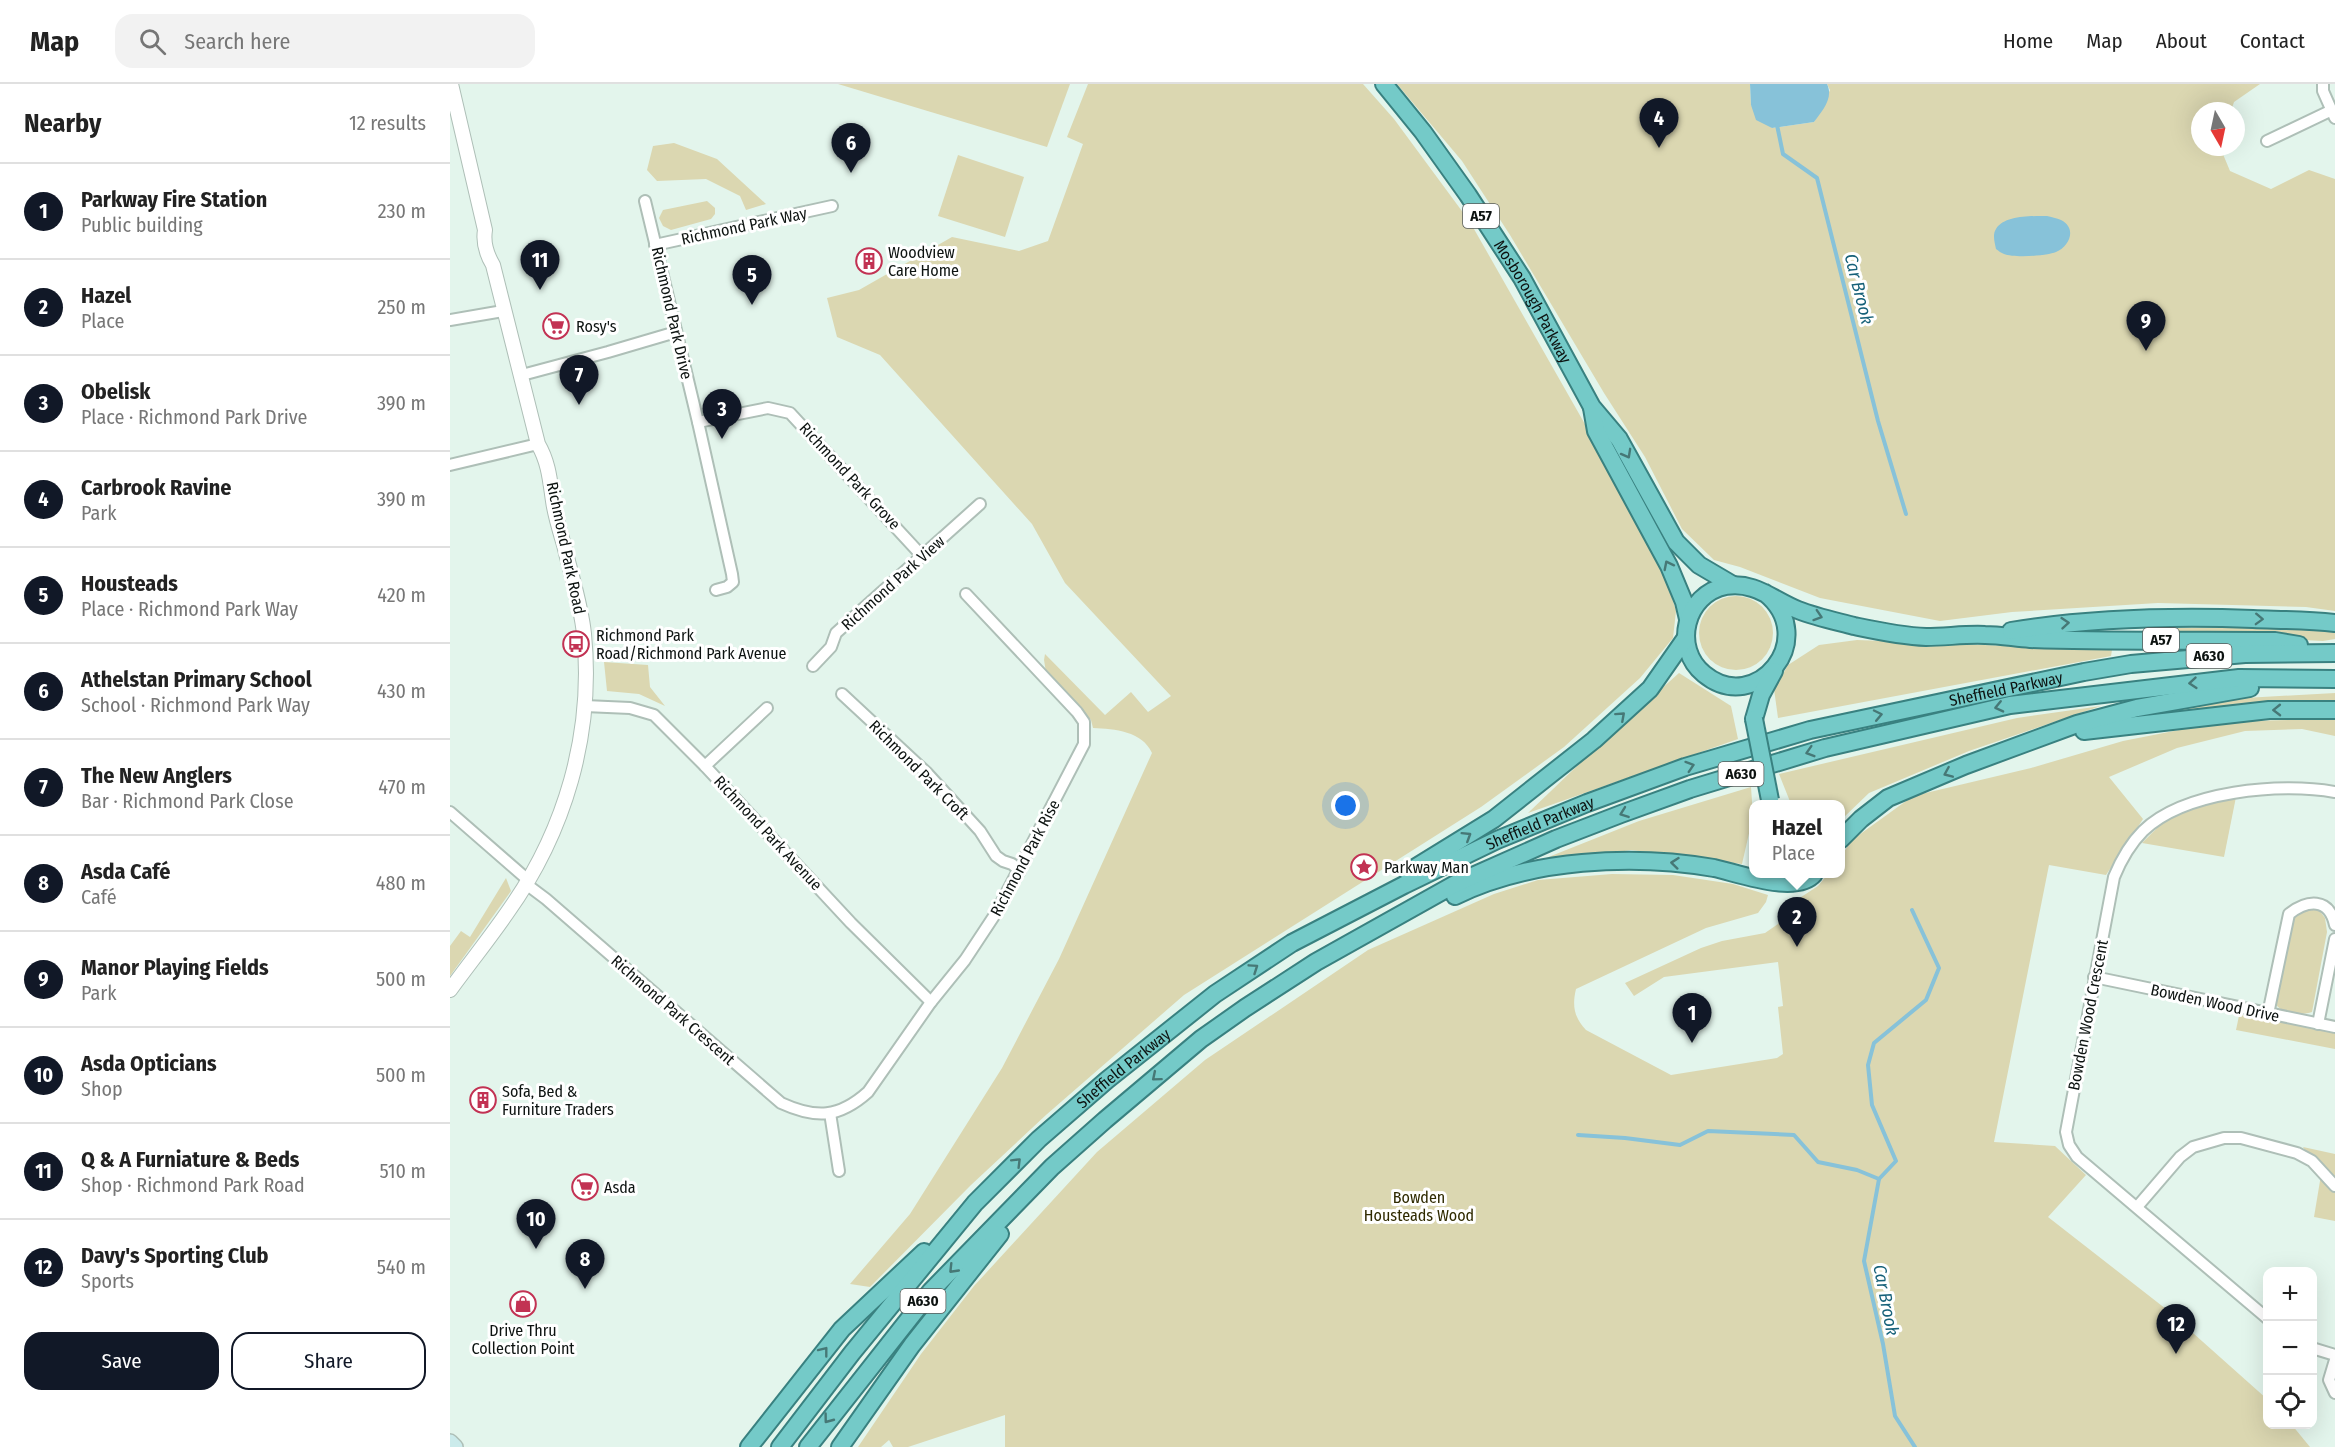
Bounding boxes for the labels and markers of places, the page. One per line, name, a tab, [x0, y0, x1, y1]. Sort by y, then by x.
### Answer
pin: 4	[1640, 98, 1678, 148]
pin: 6	[832, 124, 870, 173]
pin: 11	[520, 240, 560, 290]
place label: Woodview Care Home	[888, 243, 959, 280]
building icon: Woodview Care Home	[854, 246, 884, 276]
pin: 5	[732, 256, 772, 305]
pin: 9	[2126, 302, 2166, 351]
supermarket icon: Rosy's	[541, 311, 571, 341]
place label: Rosy's	[576, 317, 617, 336]
pin: 7	[560, 356, 598, 405]
pin: 3	[702, 390, 742, 439]
place label: Richmond Park Road/Richmond Park Avenue	[596, 626, 787, 663]
bus stop icon: Richmond Park Road/Richmond Park Avenue	[561, 629, 591, 659]
place icon: Parkway Man	[1349, 852, 1379, 882]
place label: Parkway Man	[1384, 858, 1469, 877]
pin: 2	[1778, 898, 1816, 947]
pin: 1	[1672, 994, 1712, 1043]
place label: Sofa, Bed & Furniture Traders	[502, 1082, 614, 1119]
building icon: Sofa, Bed & Furniture Traders	[468, 1085, 498, 1115]
supermarket icon: Asda	[570, 1172, 600, 1202]
place label: Asda	[604, 1178, 636, 1197]
pin: 10	[516, 1200, 556, 1249]
pin: 8	[566, 1240, 604, 1289]
shop icon: Drive Thru Collection Point	[508, 1289, 538, 1319]
pin: 12	[2156, 1304, 2196, 1354]
place label: Drive Thru Collection Point	[471, 1321, 575, 1358]

